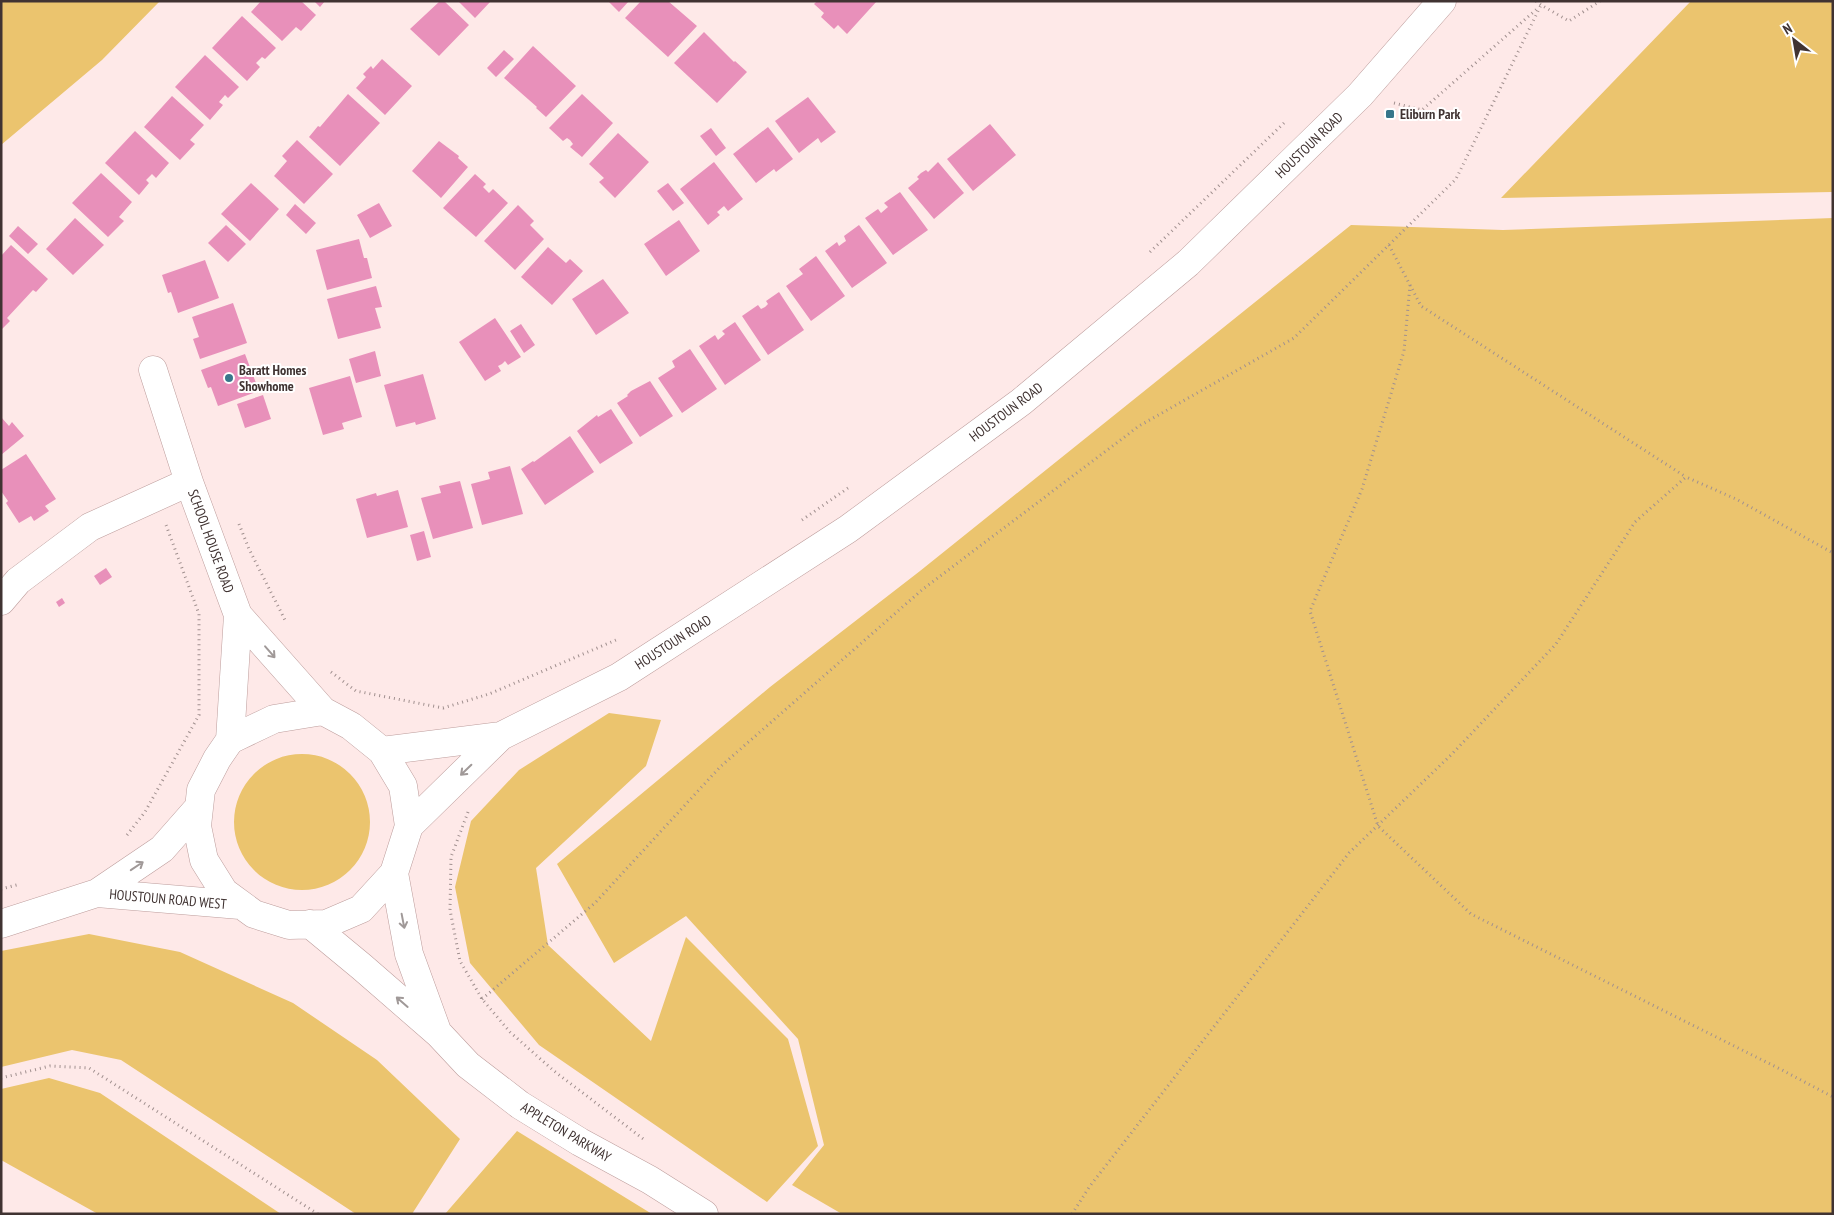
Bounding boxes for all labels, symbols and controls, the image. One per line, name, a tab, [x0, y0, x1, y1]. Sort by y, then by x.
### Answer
north arrow	[1769, 15, 1819, 65]
text: N	[1779, 19, 1795, 39]
place label: Eliburn Park	[1400, 105, 1461, 123]
street label: HOUSTOUN ROAD	[1271, 108, 1347, 182]
marker: Eliburn Park	[1384, 108, 1396, 120]
place label: Baratt Homes Showhome	[239, 361, 306, 395]
marker: Baratt Homes Showhome	[223, 372, 235, 384]
street label: HOUSTOUN ROAD	[966, 379, 1046, 445]
street label: SCHOOL HOUSE ROAD	[184, 487, 238, 595]
street label: HOUSTOUN ROAD	[631, 611, 715, 673]
one-way arrow	[264, 645, 276, 658]
one-way arrow	[460, 764, 472, 776]
one-way arrow	[130, 861, 144, 871]
street label: HOUSTOUN ROAD WEST	[109, 885, 228, 913]
one-way arrow	[399, 913, 408, 929]
one-way arrow	[396, 996, 409, 1008]
street label: APPLETON PARKWAY	[518, 1098, 615, 1166]

